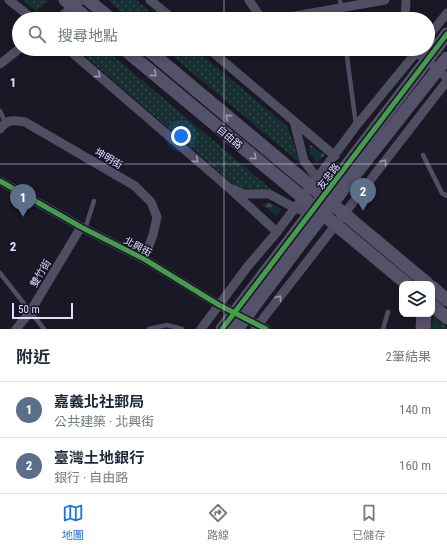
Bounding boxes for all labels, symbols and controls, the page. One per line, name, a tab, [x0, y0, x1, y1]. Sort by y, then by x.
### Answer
search box	[12, 12, 435, 56]
icon: search	[26, 23, 48, 45]
text: 搜尋地點	[58, 27, 118, 45]
one-way arrow	[149, 69, 157, 76]
one-way arrow	[93, 70, 101, 77]
text: 1	[10, 75, 16, 90]
one-way arrow	[225, 114, 232, 121]
street label: 自由路	[215, 124, 245, 151]
your location	[171, 126, 191, 146]
street label: 坤明街	[93, 146, 124, 171]
one-way arrow	[249, 153, 257, 160]
one-way arrow	[191, 155, 199, 162]
one-way arrow	[379, 160, 386, 167]
street label: 友忠路	[315, 161, 342, 192]
pin: 2	[350, 178, 376, 211]
pin: 1	[10, 184, 36, 217]
street label: 北興街	[122, 235, 154, 258]
text: 2	[10, 239, 17, 254]
street label: 雙竹街	[28, 258, 53, 289]
map controls	[399, 281, 435, 317]
button: layers	[399, 281, 435, 317]
one-way arrow	[274, 296, 281, 303]
scale bar	[12, 301, 73, 320]
text: 50 m	[18, 303, 40, 316]
text: 附近	[16, 347, 50, 367]
text: 2筆結果	[386, 349, 431, 364]
text: 嘉義北社郵局	[54, 393, 144, 411]
text: 1	[26, 402, 32, 417]
text: 140 m	[399, 402, 431, 417]
text: 公共建築 · 北興街	[54, 414, 154, 429]
text: 臺灣土地銀行	[54, 449, 144, 467]
text: 2	[26, 458, 32, 473]
text: 160 m	[399, 458, 431, 473]
text: 銀行 · 自由路	[54, 470, 128, 485]
tab: 地圖	[62, 502, 84, 542]
tab: 路線	[207, 502, 229, 542]
tab: 已儲存	[352, 502, 385, 542]

